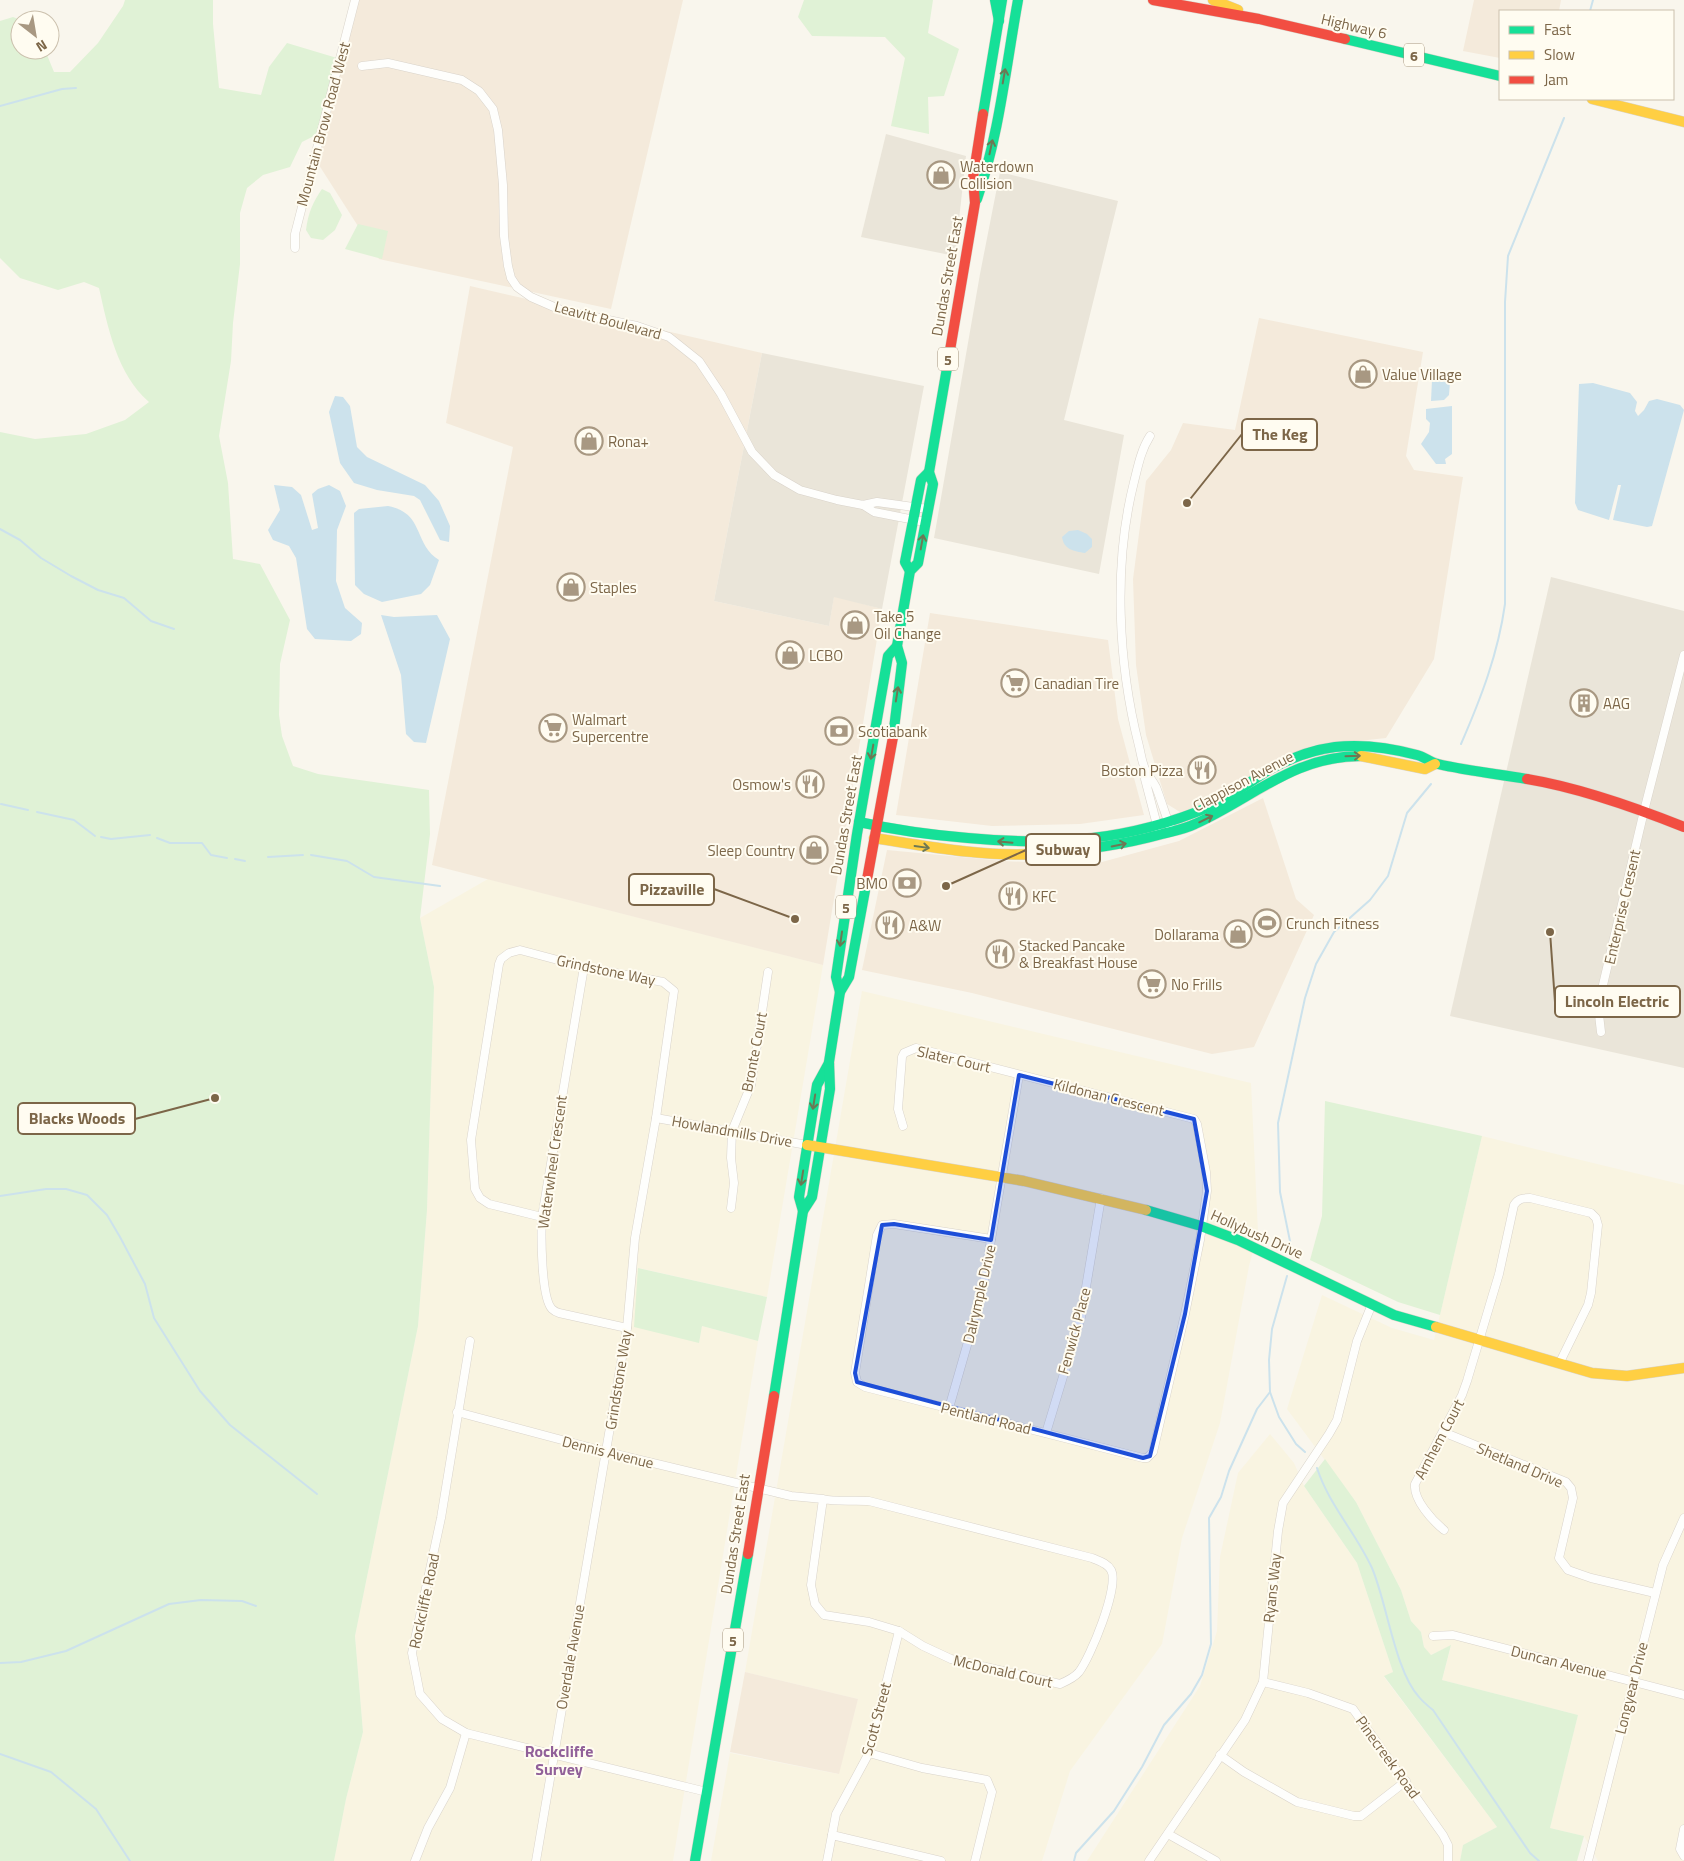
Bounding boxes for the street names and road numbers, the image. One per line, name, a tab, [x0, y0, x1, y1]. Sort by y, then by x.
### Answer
street label: Highway 6	[1319, 7, 1389, 45]
street label: Mountain Brow Road West	[290, 39, 356, 209]
road number: 6	[1404, 44, 1424, 66]
street label: Dundas Street East	[925, 213, 969, 338]
street label: Leavitt Boulevard	[552, 295, 664, 345]
road number: 5	[938, 348, 958, 370]
street label: Clappison Avenue	[1188, 745, 1298, 817]
street label: Dundas Street East	[824, 752, 868, 877]
street label: Enterprise Cresent	[1598, 847, 1647, 967]
road number: 5	[836, 896, 856, 919]
street label: Grindstone Way	[554, 948, 658, 992]
street label: Bronte Court	[735, 1009, 773, 1094]
street label: Slater Court	[915, 1039, 994, 1079]
street label: Kildonan Crescent	[1051, 1072, 1167, 1122]
street label: Waterwheel Crescent	[531, 1093, 573, 1230]
street label: Howlandmills Drive	[670, 1109, 794, 1153]
street label: Hollybush Drive	[1207, 1203, 1307, 1265]
street label: Dalrymple Drive	[956, 1242, 1002, 1346]
street label: Fenwick Place	[1051, 1285, 1097, 1377]
street label: Grindstone Way	[599, 1329, 637, 1431]
street label: Arnhem Court	[1408, 1394, 1470, 1483]
street label: Pentland Road	[938, 1396, 1034, 1440]
street label: Dennis Avenue	[560, 1429, 656, 1475]
street label: Shetland Drive	[1473, 1436, 1567, 1494]
street label: Dundas Street East	[714, 1472, 756, 1596]
street label: Rockcliffe Road	[403, 1551, 445, 1651]
street label: Ryans Way	[1257, 1552, 1287, 1624]
street label: Overdale Avenue	[549, 1603, 591, 1711]
road number: 5	[723, 1628, 743, 1652]
street label: Duncan Avenue	[1509, 1639, 1609, 1685]
street label: Longyear Drive	[1608, 1639, 1654, 1737]
street label: McDonald Court	[951, 1648, 1056, 1694]
street label: Scott Street	[855, 1679, 897, 1758]
street label: Pinecreek Road	[1350, 1711, 1426, 1803]

